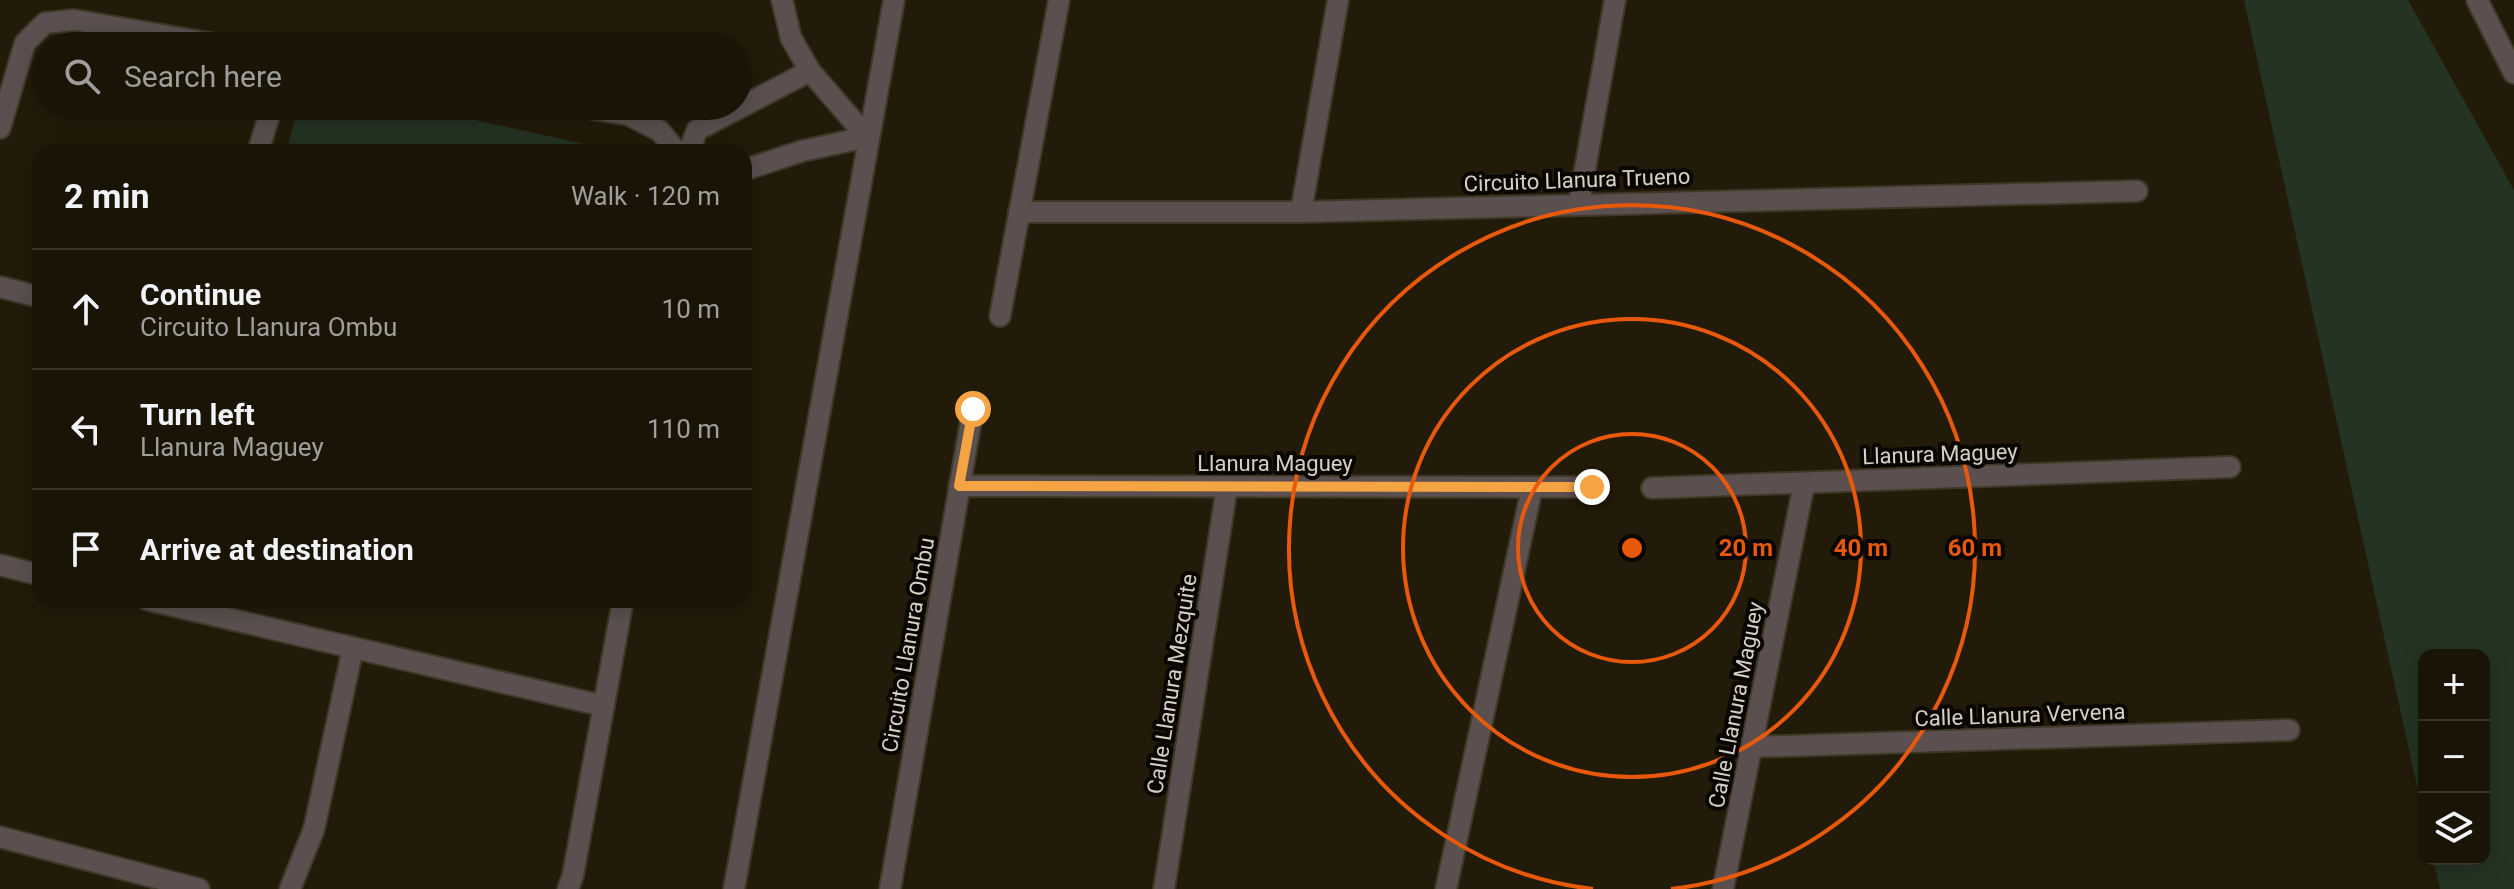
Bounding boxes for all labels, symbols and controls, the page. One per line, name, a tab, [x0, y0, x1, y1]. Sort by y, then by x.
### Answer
search box	[32, 32, 752, 120]
icon: search	[60, 54, 104, 98]
text: Search here	[124, 59, 282, 94]
street label: Circuito Llanura Trueno	[1463, 164, 1691, 196]
text: 2 min	[64, 176, 149, 216]
text: Walk · 120 m	[571, 181, 720, 211]
text: Continue	[140, 277, 261, 312]
icon: ahead	[64, 287, 108, 331]
text: 10 m	[662, 294, 720, 324]
text: Circuito Llanura Ombu	[140, 312, 397, 342]
route start	[955, 391, 991, 427]
text: Turn left	[140, 397, 255, 432]
icon: left	[64, 407, 108, 451]
text: 110 m	[647, 414, 720, 444]
text: Llanura Maguey	[140, 432, 324, 462]
street label: Llanura Maguey	[1862, 439, 2019, 469]
street label: Llanura Maguey	[1197, 451, 1353, 476]
route end	[1574, 469, 1610, 505]
icon: arrive	[64, 527, 108, 571]
text: Arrive at destination	[140, 532, 414, 567]
centre of rings	[1618, 534, 1646, 562]
text: 20 m	[1719, 534, 1773, 562]
text: 40 m	[1834, 534, 1888, 562]
text: 60 m	[1948, 534, 2002, 562]
street label: Circuito Llanura Ombu	[877, 536, 939, 754]
street label: Calle Llanura Mezquite	[1142, 572, 1202, 796]
street label: Calle Llanura Maguey	[1704, 599, 1768, 810]
map controls	[2418, 649, 2490, 865]
button: +	[2418, 649, 2490, 721]
street label: Calle Llanura Vervena	[1914, 699, 2126, 731]
button: −	[2418, 721, 2490, 793]
button: layers	[2418, 793, 2490, 865]

